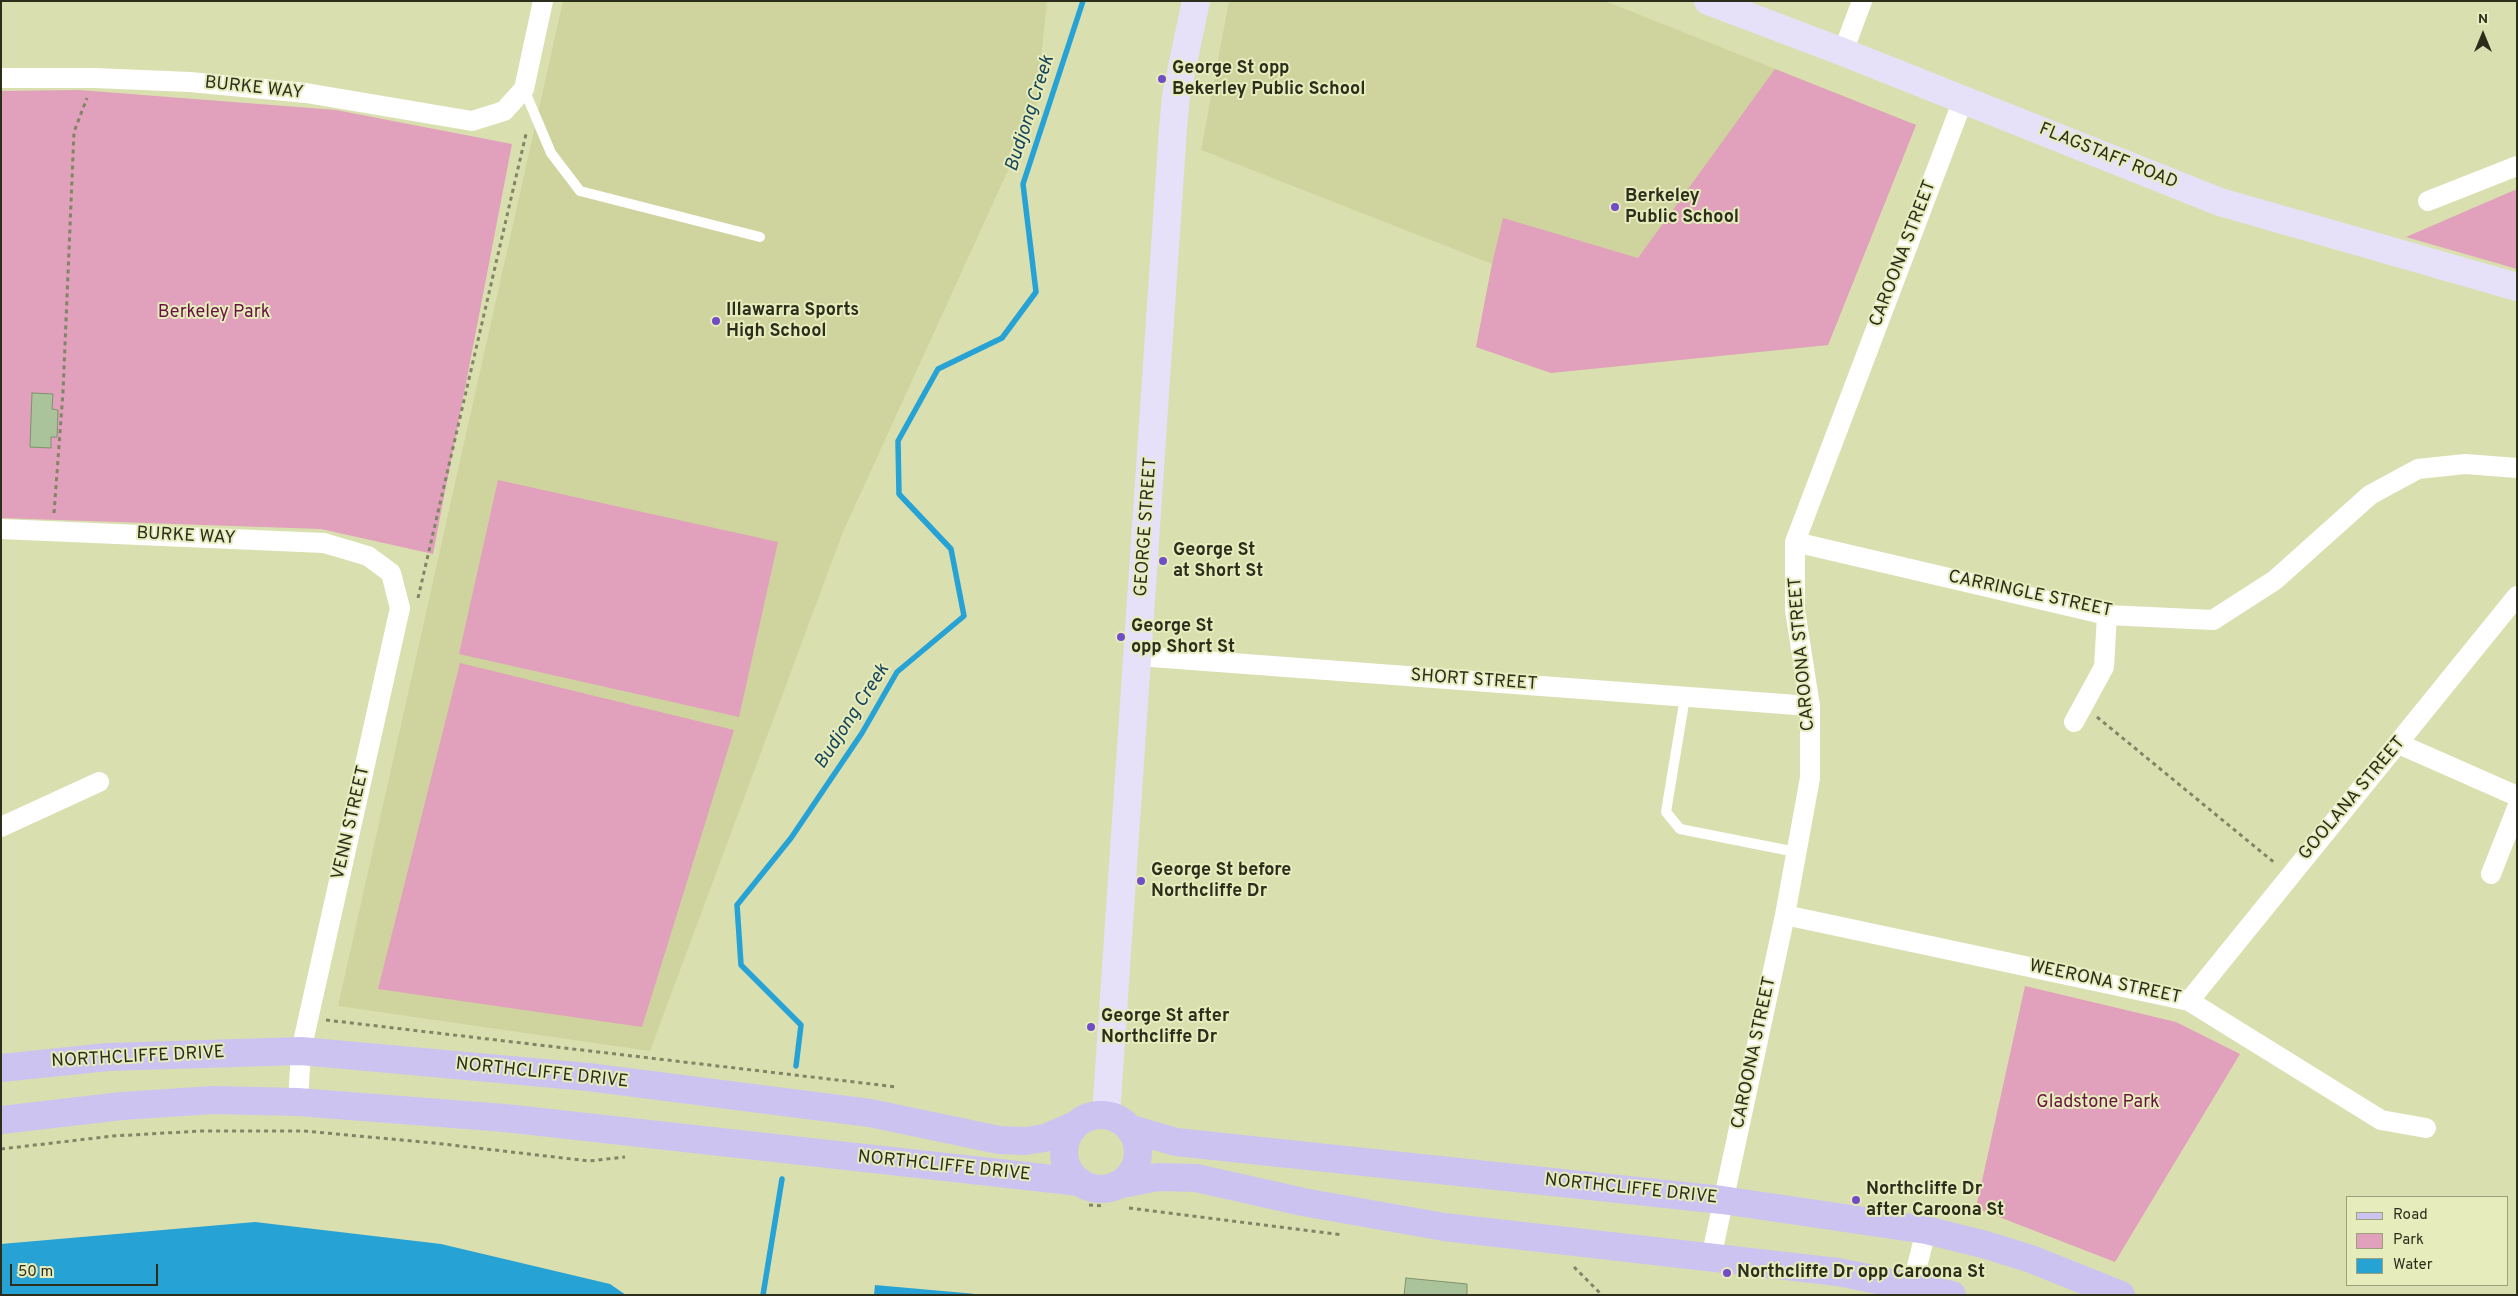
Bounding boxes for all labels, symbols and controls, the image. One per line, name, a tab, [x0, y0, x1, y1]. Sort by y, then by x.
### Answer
north arrow	[2458, 10, 2508, 60]
text: N	[2478, 11, 2488, 28]
water label: Budjong Creek	[1001, 53, 1061, 175]
place label: George St opp Bekerley Public School	[1172, 58, 1365, 100]
street label: BURKE WAY	[203, 73, 305, 105]
marker: George St opp Bekerley Public School	[1156, 73, 1168, 85]
street label: FLAGSTAFF ROAD	[2035, 119, 2181, 195]
street label: CAROONA STREET	[1866, 178, 1942, 330]
place label: Berkeley Public School	[1625, 186, 1739, 228]
marker: Berkeley Public School	[1609, 201, 1621, 213]
place label: Illawarra Sports High School	[726, 300, 859, 342]
park label: Berkeley Park	[158, 302, 270, 324]
marker: Illawarra Sports High School	[710, 315, 722, 327]
street label: GEORGE STREET	[1131, 456, 1163, 598]
street label: BURKE WAY	[136, 524, 236, 550]
place label: George St at Short St	[1173, 540, 1263, 582]
marker: George St at Short St	[1157, 555, 1169, 567]
street label: CARRINGLE STREET	[1946, 567, 2114, 623]
street label: CAROONA STREET	[1785, 576, 1821, 732]
place label: George St opp Short St	[1131, 616, 1235, 659]
marker: George St opp Short St	[1115, 631, 1127, 643]
water label: Budjong Creek	[811, 660, 895, 774]
street label: SHORT STREET	[1410, 666, 1538, 696]
street label: GOOLANA STREET	[2295, 733, 2411, 865]
street label: VENN STREET	[328, 764, 376, 882]
place label: George St before Northcliffe Dr	[1151, 860, 1291, 902]
marker: George St before Northcliffe Dr	[1135, 875, 1147, 887]
street label: WEERONA STREET	[2027, 956, 2183, 1010]
street label: CAROONA STREET	[1728, 975, 1782, 1131]
place label: George St after Northcliffe Dr	[1101, 1006, 1229, 1048]
marker: George St after Northcliffe Dr	[1085, 1021, 1097, 1033]
street label: NORTHCLIFFE DRIVE	[51, 1043, 225, 1073]
street label: NORTHCLIFFE DRIVE	[455, 1054, 629, 1094]
park label: Gladstone Park	[2036, 1092, 2160, 1114]
street label: NORTHCLIFFE DRIVE	[857, 1147, 1031, 1187]
street label: NORTHCLIFFE DRIVE	[1544, 1170, 1718, 1210]
place label: Northcliffe Dr after Caroona St	[1866, 1179, 2004, 1222]
marker: Northcliffe Dr after Caroona St	[1850, 1194, 1862, 1206]
legend	[2346, 1196, 2508, 1286]
text: Road	[2393, 1206, 2428, 1225]
text: Park	[2393, 1231, 2424, 1250]
scale bar	[12, 1254, 160, 1286]
text: Water	[2393, 1256, 2432, 1275]
place label: Northcliffe Dr opp Caroona St	[1737, 1262, 1985, 1284]
text: 50 m	[18, 1263, 53, 1282]
marker: Northcliffe Dr opp Caroona St	[1721, 1267, 1733, 1279]

